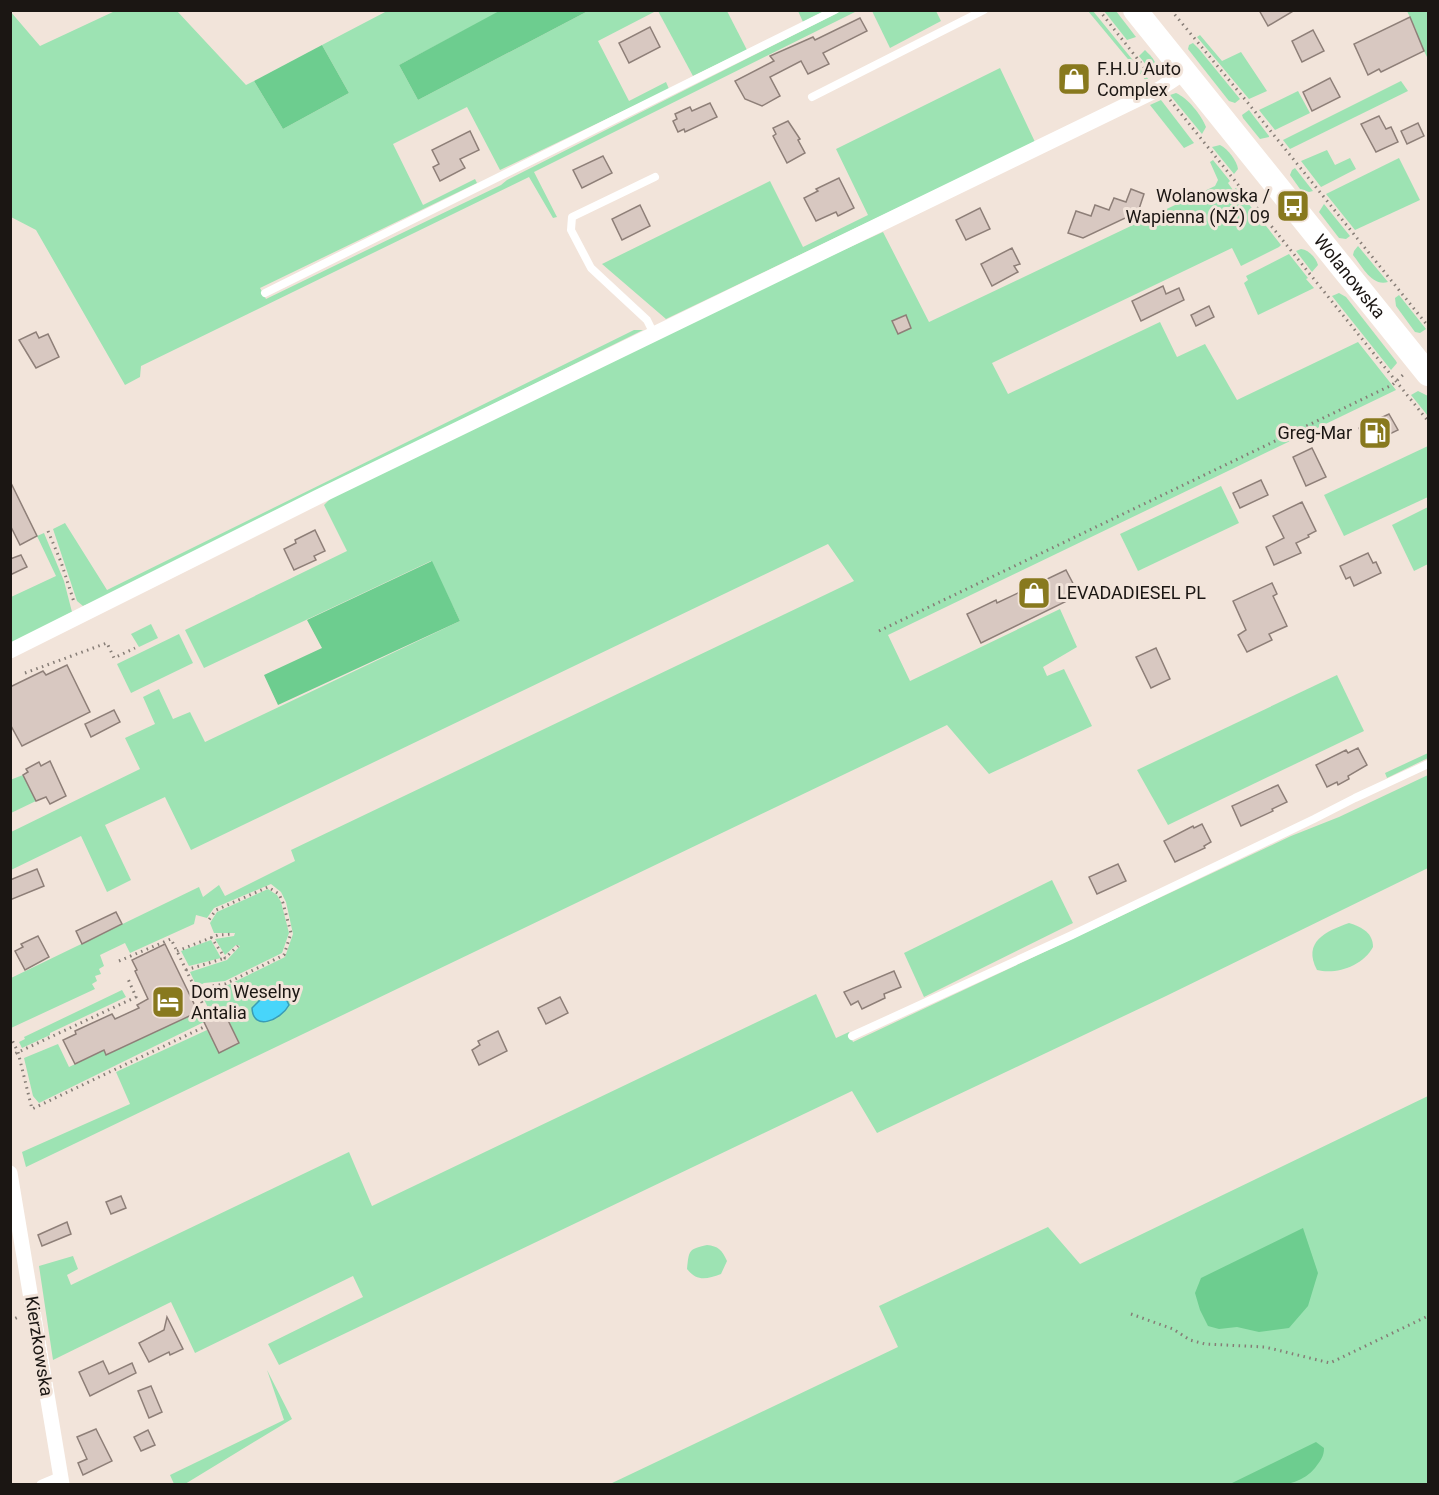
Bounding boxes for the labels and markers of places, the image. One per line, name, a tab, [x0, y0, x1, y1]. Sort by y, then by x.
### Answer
place label: F.H.U Auto Complex	[1097, 58, 1181, 100]
shop icon: F.H.U Auto Complex	[1056, 61, 1092, 97]
place label: Wolanowska / Wapienna (NŻ) 09	[1126, 185, 1270, 228]
bus stop icon: Wolanowska / Wapienna (NŻ) 09	[1275, 188, 1311, 224]
fuel station icon: Greg-Mar	[1357, 415, 1393, 451]
place label: Greg-Mar	[1278, 422, 1352, 443]
shop icon: LEVADADIESEL PL	[1016, 575, 1052, 611]
place label: LEVADADIESEL PL	[1057, 582, 1206, 603]
place label: Dom Weselny Antalia	[191, 981, 301, 1023]
hotel icon: Dom Weselny Antalia	[150, 984, 186, 1020]

